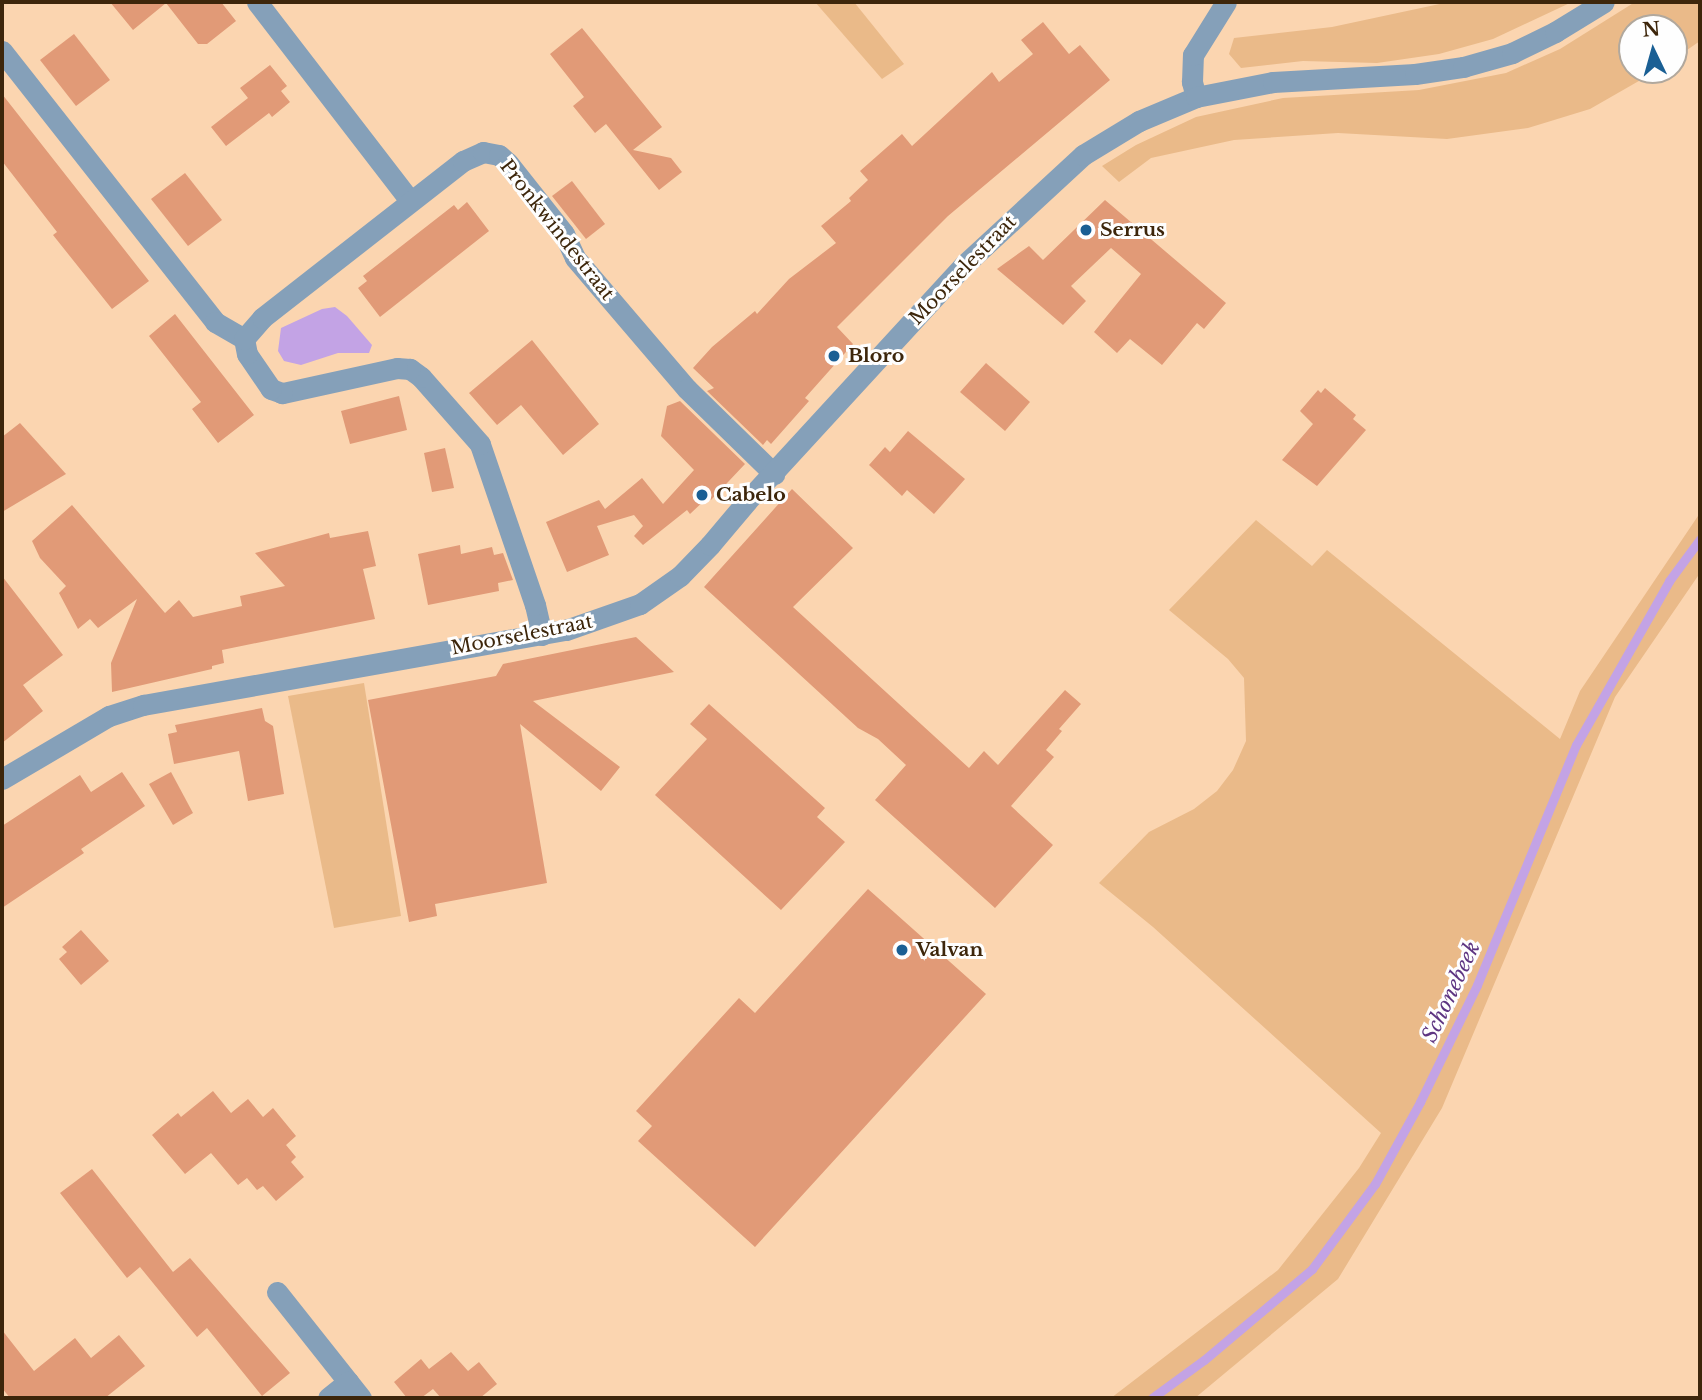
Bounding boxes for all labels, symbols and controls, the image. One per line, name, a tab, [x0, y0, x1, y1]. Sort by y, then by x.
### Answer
north arrow	[1618, 14, 1688, 84]
text: N	[1641, 17, 1661, 42]
street label: Pronkwindestraat	[495, 155, 619, 305]
street label: Moorselestraat	[905, 210, 1021, 330]
place label: Serrus	[1100, 219, 1165, 241]
marker: Serrus	[1078, 222, 1094, 238]
place label: Bloro	[848, 345, 904, 367]
marker: Bloro	[826, 348, 842, 364]
place label: Cabelo	[716, 484, 786, 506]
marker: Cabelo	[694, 487, 710, 503]
street label: Moorselestraat	[449, 610, 595, 660]
water label: Schonebeek	[1417, 937, 1485, 1047]
place label: Valvan	[916, 939, 983, 961]
marker: Valvan	[894, 942, 910, 958]

